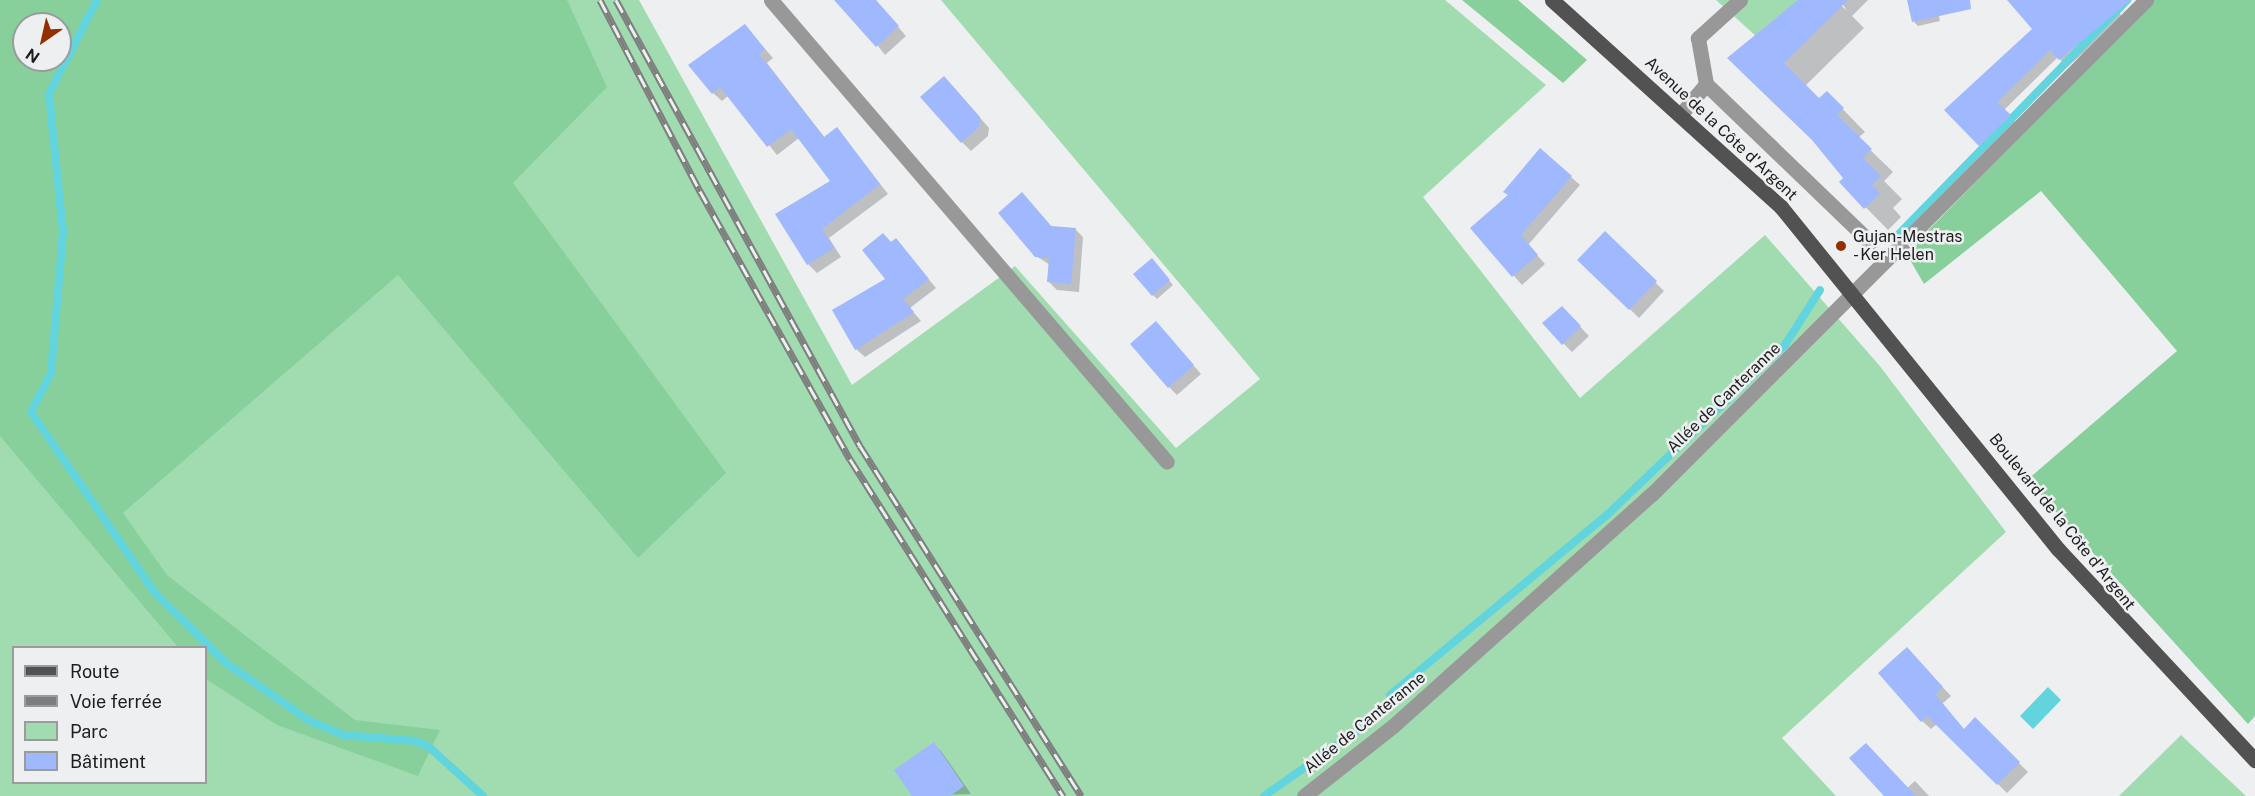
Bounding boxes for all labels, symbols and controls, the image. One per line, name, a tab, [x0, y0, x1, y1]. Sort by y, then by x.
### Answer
north arrow	[12, 12, 72, 72]
text: N	[22, 44, 43, 67]
street label: Avenue de la Côte d'Argent	[1641, 53, 1801, 205]
place label: Gujan-Mestras - Ker Helen	[1853, 227, 1962, 265]
marker: Gujan-Mestras - Ker Helen	[1834, 239, 1848, 253]
street label: Allée de Canteranne	[1663, 339, 1785, 457]
street label: Boulevard de la Côte d'Argent	[1985, 430, 2139, 614]
legend	[12, 646, 207, 784]
text: Route	[70, 661, 119, 682]
street label: Allée de Canteranne	[1300, 668, 1430, 778]
text: Voie ferrée	[70, 691, 162, 712]
text: Parc	[70, 721, 108, 742]
text: Bâtiment	[70, 751, 146, 772]

